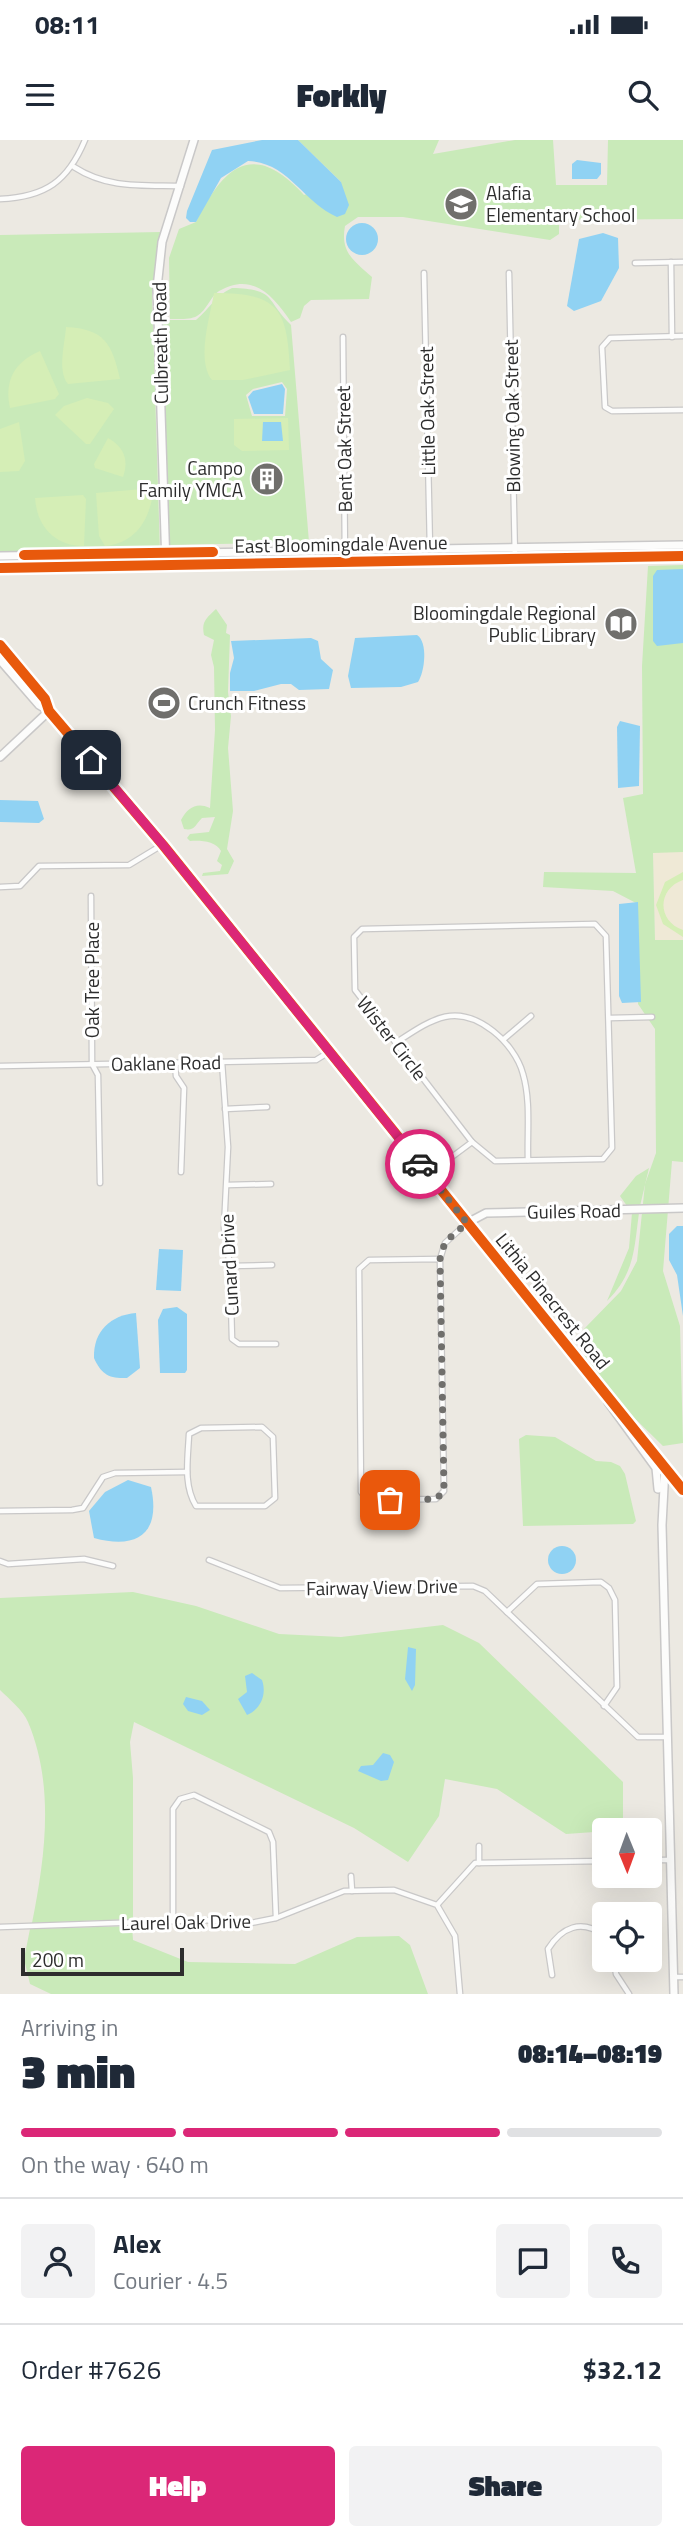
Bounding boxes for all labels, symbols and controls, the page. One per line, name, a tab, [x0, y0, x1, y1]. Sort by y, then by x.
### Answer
text: 08:11	[35, 5, 100, 44]
text: Forkly	[297, 71, 386, 119]
icon: menu	[21, 76, 59, 114]
icon: search	[624, 76, 662, 114]
place label: Alafia Elementary School	[486, 178, 635, 229]
school or university icon: Alafia Elementary School	[442, 185, 480, 223]
street label: Culbreath Road	[144, 282, 175, 404]
street label: Blowing Oak Street	[496, 339, 527, 493]
street label: Little Oak Street	[411, 346, 442, 476]
street label: Bent Oak Street	[328, 385, 359, 513]
place label: Campo Family YMCA	[138, 453, 243, 504]
building icon: Campo Family YMCA	[248, 460, 286, 498]
street label: East Bloomingdale Avenue	[234, 527, 448, 560]
place label: Bloomingdale Regional Public Library	[413, 598, 596, 649]
library icon: Bloomingdale Regional Public Library	[602, 605, 640, 643]
sports icon: Crunch Fitness	[145, 684, 183, 722]
place label: Crunch Fitness	[188, 688, 306, 717]
pin	[61, 730, 121, 790]
icon: home	[72, 741, 110, 779]
street label: Oak Tree Place	[77, 922, 106, 1038]
street label: Wister Circle	[350, 989, 435, 1086]
street label: Oaklane Road	[111, 1047, 221, 1078]
courier	[385, 1129, 455, 1199]
icon: car	[401, 1145, 439, 1183]
street label: Guiles Road	[527, 1195, 621, 1226]
street label: Cunard Drive	[211, 1213, 246, 1317]
street label: Lithia Pinecrest Road	[489, 1226, 618, 1375]
pin	[360, 1470, 420, 1530]
icon: bag	[371, 1481, 409, 1519]
street label: Fairway View Drive	[306, 1571, 458, 1602]
north arrow	[592, 1818, 662, 1888]
map controls	[592, 1818, 662, 1972]
button: locate	[592, 1902, 662, 1972]
street label: Laurel Oak Drive	[121, 1906, 251, 1937]
scale bar	[21, 1945, 184, 1977]
text: 200 m	[32, 1945, 84, 1974]
text: Arriving in	[21, 2010, 118, 2045]
text: 08:14–08:19	[518, 2034, 662, 2073]
text: 3 min	[21, 2036, 135, 2106]
text: On the way · 640 m	[21, 2147, 209, 2182]
button: person	[21, 2224, 95, 2298]
text: Alex	[113, 2224, 161, 2263]
button: chat	[496, 2224, 570, 2298]
button: phone	[588, 2224, 662, 2298]
text: Courier · 4.5	[113, 2263, 228, 2298]
text: Order #7626	[21, 2350, 161, 2389]
text: $32.12	[583, 2350, 662, 2389]
button: Help	[21, 2446, 335, 2526]
button: Share	[349, 2446, 662, 2526]

